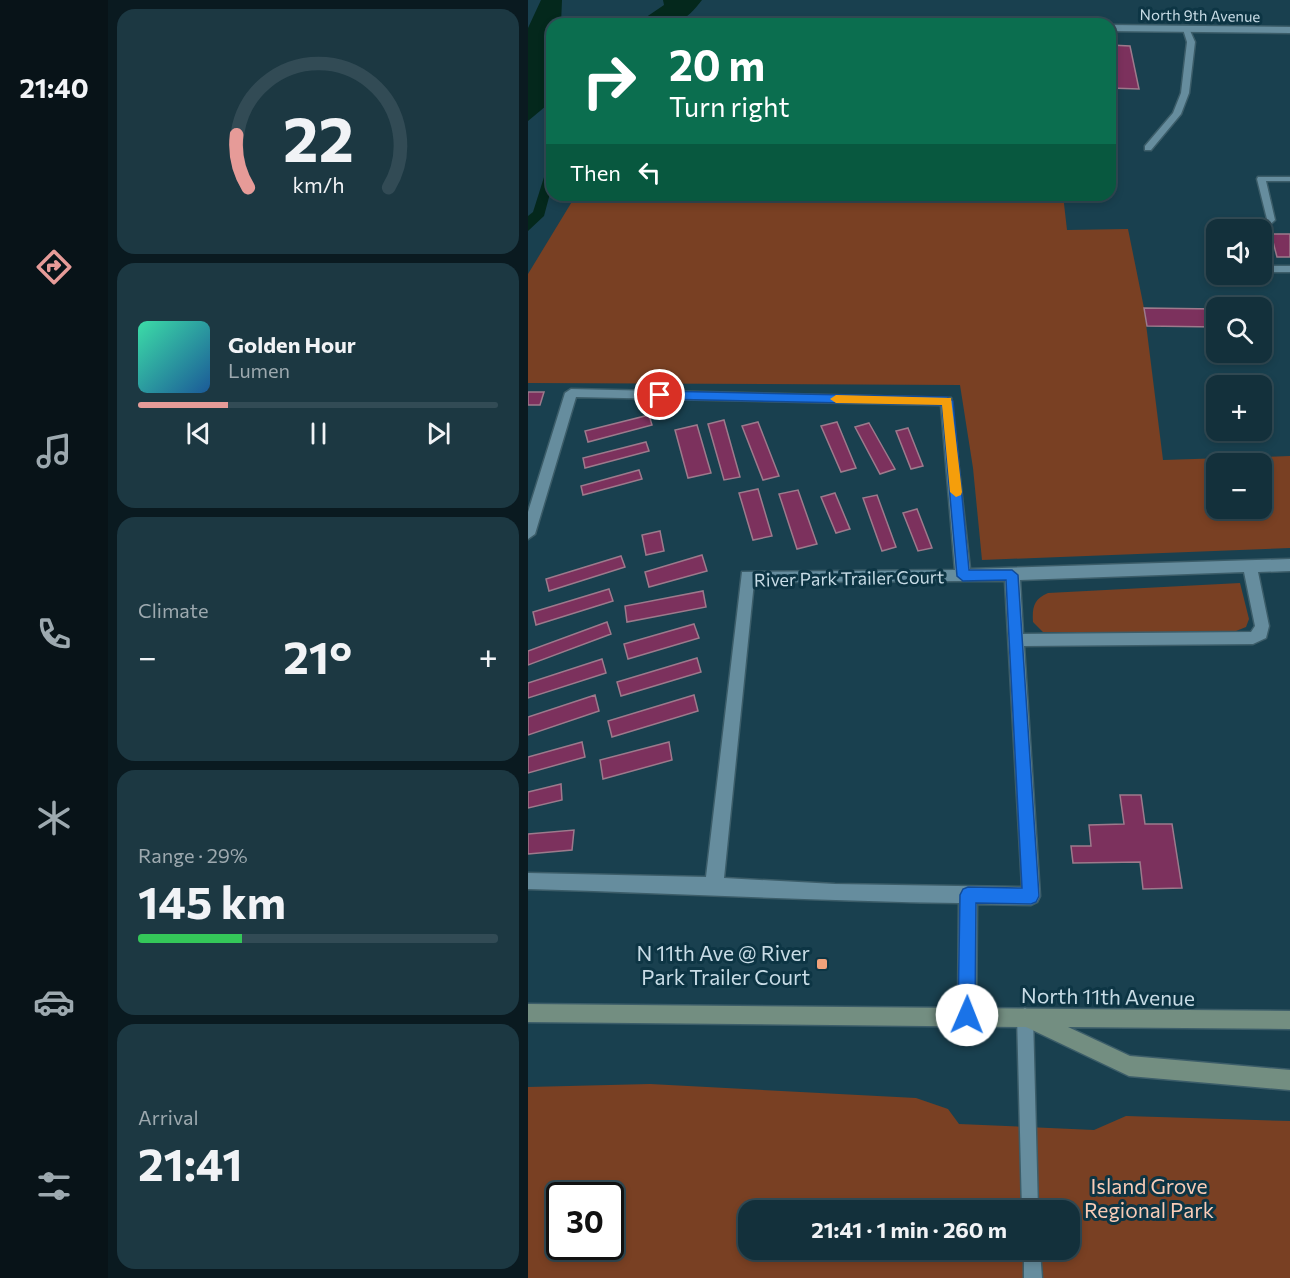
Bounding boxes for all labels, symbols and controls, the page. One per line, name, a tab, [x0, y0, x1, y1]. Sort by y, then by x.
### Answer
street label: North 9th Avenue	[1140, 5, 1261, 25]
text: 20 m	[669, 38, 765, 90]
icon: right	[570, 42, 648, 120]
text: 21:40	[19, 71, 89, 104]
text: Turn right	[669, 90, 789, 123]
text: 22	[282, 100, 354, 176]
icon: left	[633, 156, 666, 189]
text: Then	[570, 159, 621, 186]
text: km/h	[292, 172, 344, 198]
map controls	[1206, 219, 1272, 519]
button: sound	[1206, 219, 1272, 285]
icon: directions	[33, 246, 75, 288]
button: search	[1206, 297, 1272, 363]
text: Golden Hour	[228, 331, 356, 358]
text: Lumen	[228, 358, 290, 382]
pin	[634, 369, 685, 420]
button: +	[1206, 375, 1272, 441]
icon: arrive	[643, 378, 676, 411]
icon: previous	[182, 417, 215, 450]
icon: pause	[302, 417, 335, 450]
icon: next	[422, 417, 455, 450]
icon: music	[33, 430, 75, 472]
button: −	[1206, 453, 1272, 519]
street label: River Park Trailer Court	[754, 565, 944, 591]
text: Climate	[138, 598, 208, 622]
icon: phone	[33, 613, 75, 655]
text: 21°	[283, 628, 352, 683]
text: −	[138, 635, 157, 676]
text: +	[479, 635, 498, 676]
icon: climate	[33, 797, 75, 839]
text: Range · 29%	[138, 843, 248, 867]
text: 145 km	[138, 873, 286, 928]
place label: N 11th Ave @ River Park Trailer Court	[636, 940, 810, 989]
marker: N 11th Ave @ River Park Trailer Court	[815, 957, 829, 971]
icon: car	[33, 981, 75, 1023]
street label: North 11th Avenue	[1021, 982, 1195, 1010]
position arrow	[935, 983, 999, 1047]
text: Arrival	[138, 1105, 199, 1129]
text: 21:41	[138, 1135, 243, 1190]
icon: filters	[33, 1165, 75, 1207]
park label: Island Grove Regional Park	[1084, 1173, 1214, 1222]
speed limit sign: 30	[546, 1182, 624, 1260]
text: 21:41 · 1 min · 260 m	[811, 1216, 1007, 1243]

